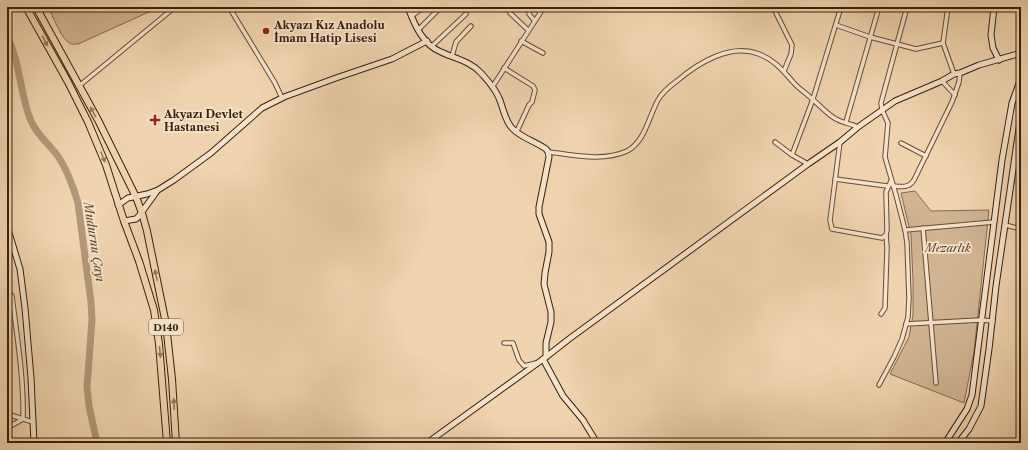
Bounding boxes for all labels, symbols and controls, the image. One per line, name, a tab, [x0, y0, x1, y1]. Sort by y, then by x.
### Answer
place label: Akyazı Kız Anadolu İmam Hatip Lisesi	[273, 18, 385, 45]
marker: Akyazı Kız Anadolu İmam Hatip Lisesi	[261, 26, 271, 36]
one-way arrow	[42, 35, 49, 47]
one-way arrow	[90, 106, 97, 118]
place label: Akyazı Devlet Hastanesi	[163, 107, 244, 134]
marker: Akyazı Devlet Hastanesi	[149, 114, 161, 126]
one-way arrow	[100, 152, 106, 164]
water label: Mudurnu Çayı	[80, 199, 108, 283]
park label: Mezarlık	[923, 241, 971, 255]
one-way arrow	[153, 269, 159, 282]
road number: D140	[149, 319, 183, 335]
one-way arrow	[156, 346, 163, 358]
one-way arrow	[171, 397, 177, 410]

